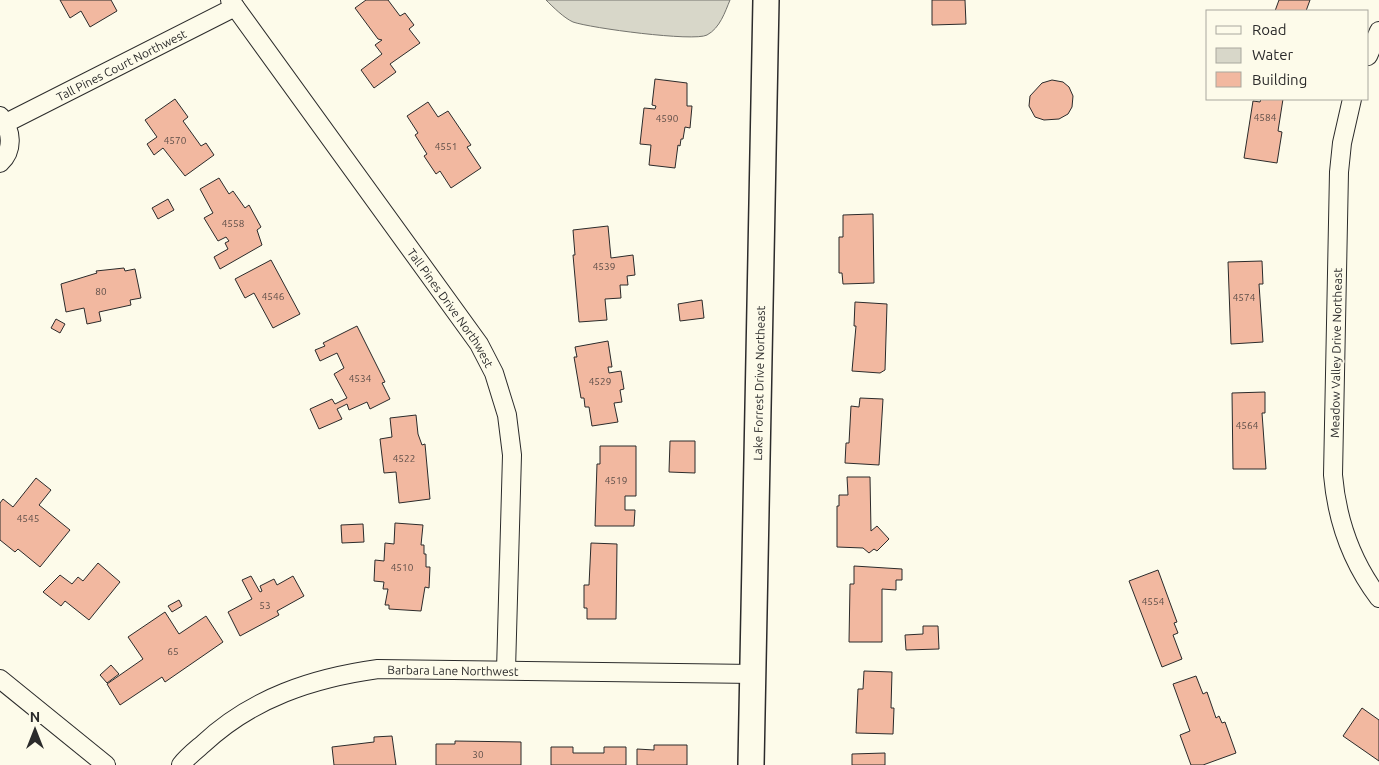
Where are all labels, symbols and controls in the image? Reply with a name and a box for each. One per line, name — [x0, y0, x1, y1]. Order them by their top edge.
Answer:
legend — [1206, 10, 1369, 100]
text: Road — [1252, 21, 1287, 38]
street label: Tall Pines Court Northwest — [54, 26, 188, 103]
text: Water — [1252, 46, 1293, 63]
text: Building — [1252, 71, 1307, 88]
house number: 4584 — [1254, 112, 1277, 123]
house number: 4590 — [656, 113, 679, 124]
house number: 4570 — [164, 135, 187, 146]
house number: 4551 — [435, 141, 457, 152]
house number: 4558 — [222, 218, 245, 229]
street label: Tall Pines Drive Northwest — [405, 246, 496, 370]
house number: 4539 — [593, 261, 615, 272]
street label: Meadow Valley Drive Northeast — [1328, 268, 1344, 438]
house number: 80 — [95, 286, 107, 297]
house number: 4546 — [262, 291, 285, 302]
house number: 4574 — [1233, 292, 1256, 303]
street label: Lake Forrest Drive Northeast — [750, 305, 767, 461]
house number: 4534 — [349, 373, 372, 384]
house number: 4529 — [589, 376, 611, 387]
house number: 4564 — [1236, 420, 1259, 431]
house number: 4522 — [393, 453, 415, 464]
house number: 4519 — [605, 475, 627, 486]
house number: 4545 — [17, 513, 39, 524]
house number: 4510 — [391, 562, 414, 573]
house number: 4554 — [1142, 596, 1165, 607]
house number: 53 — [259, 600, 271, 611]
house number: 65 — [167, 646, 179, 657]
street label: Barbara Lane Northwest — [387, 663, 519, 677]
north arrow — [10, 705, 60, 755]
text: N — [30, 709, 40, 725]
house number: 30 — [472, 749, 484, 760]

